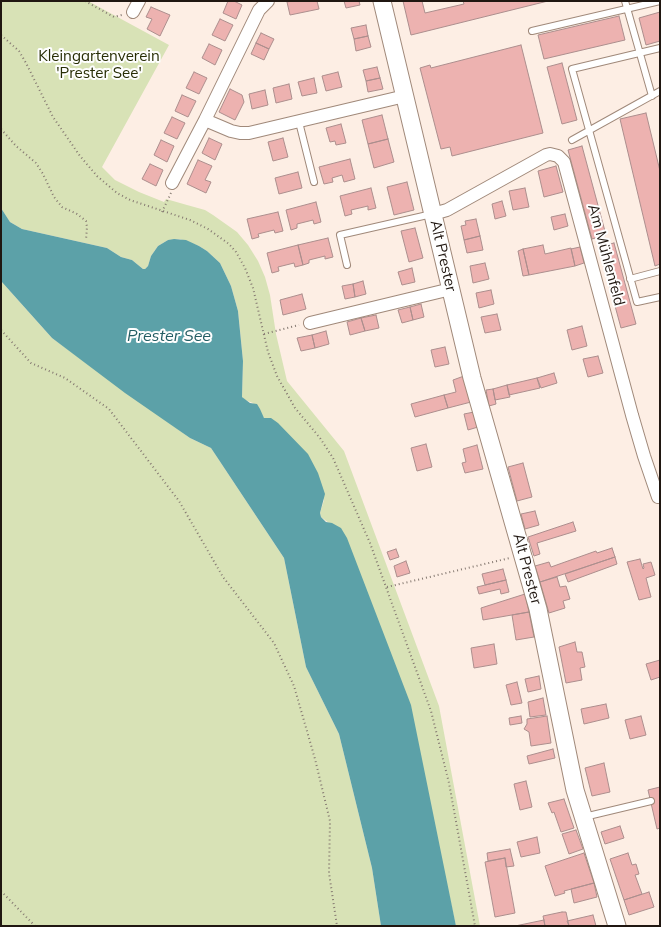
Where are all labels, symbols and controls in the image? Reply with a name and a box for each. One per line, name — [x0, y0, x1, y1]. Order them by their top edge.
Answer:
park label: Kleingartenverein 'Prester See' — [38, 47, 160, 82]
street label: Am Mühlenfeld — [584, 202, 628, 308]
street label: Alt Prester — [426, 218, 460, 294]
water label: Prester See — [127, 326, 211, 346]
street label: Alt Prester — [509, 531, 545, 607]

